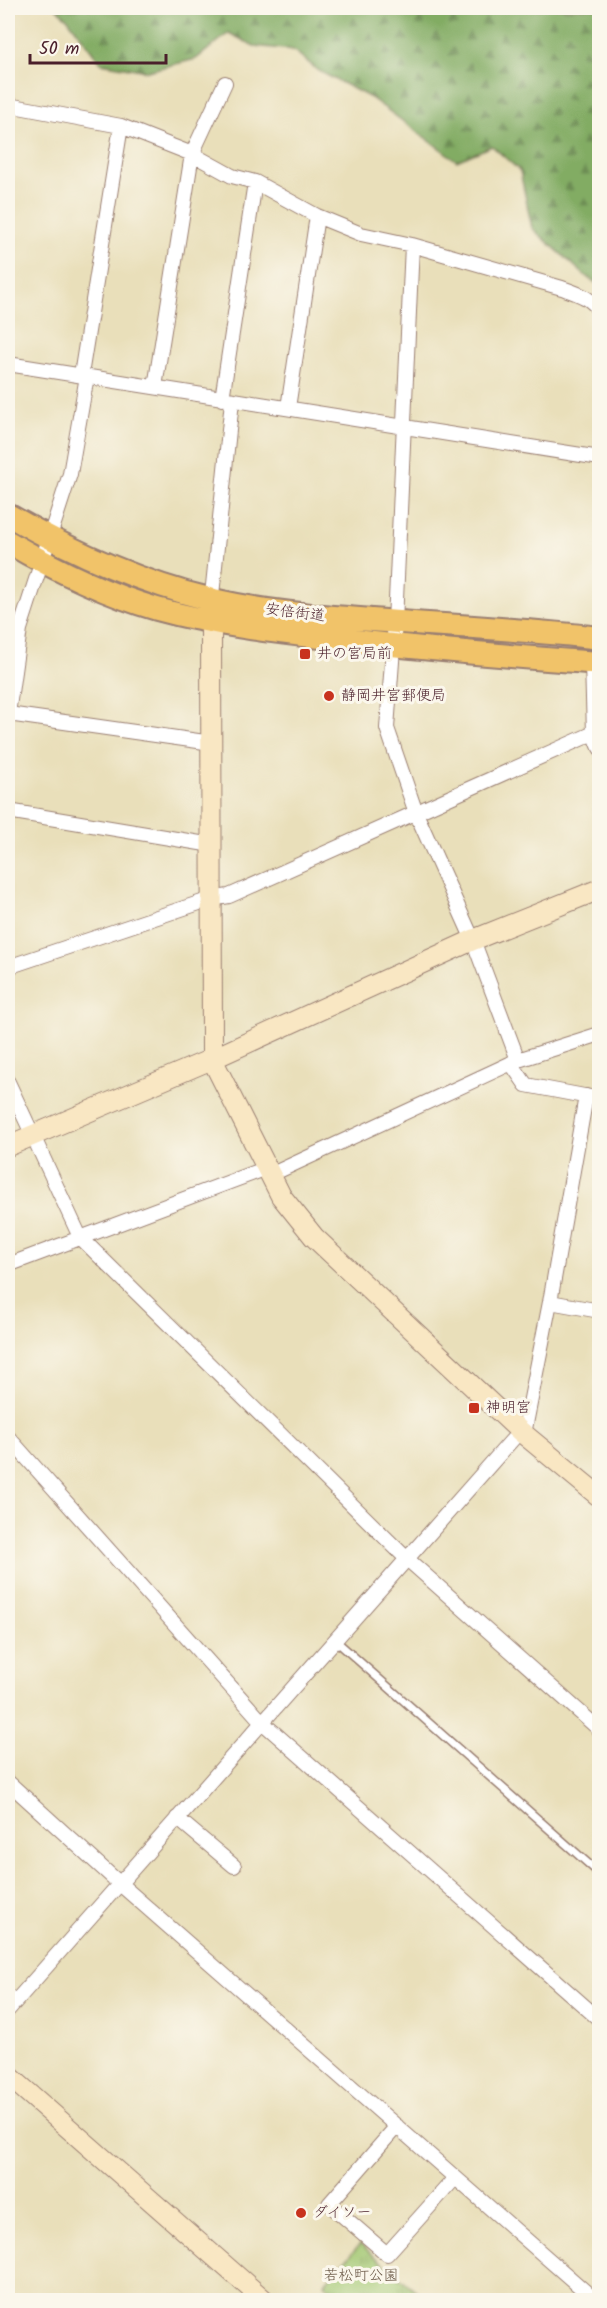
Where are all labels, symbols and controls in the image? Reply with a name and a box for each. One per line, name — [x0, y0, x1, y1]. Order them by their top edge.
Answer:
scale bar — [30, 27, 166, 65]
text: 50 m — [39, 35, 79, 64]
street label: 安倍街道 — [264, 597, 326, 629]
place label: 井の宮局前 — [317, 642, 392, 666]
marker: 井の宮局前 — [298, 647, 312, 661]
place label: 静岡井宮郵便局 — [341, 684, 446, 708]
marker: 静岡井宮郵便局 — [322, 689, 336, 703]
place label: 神明宮 — [486, 1396, 531, 1420]
marker: 神明宮 — [467, 1401, 481, 1415]
place label: ダイソー — [313, 2201, 372, 2225]
marker: ダイソー — [294, 2206, 308, 2220]
park label: 若松町公園 — [323, 2264, 399, 2288]

